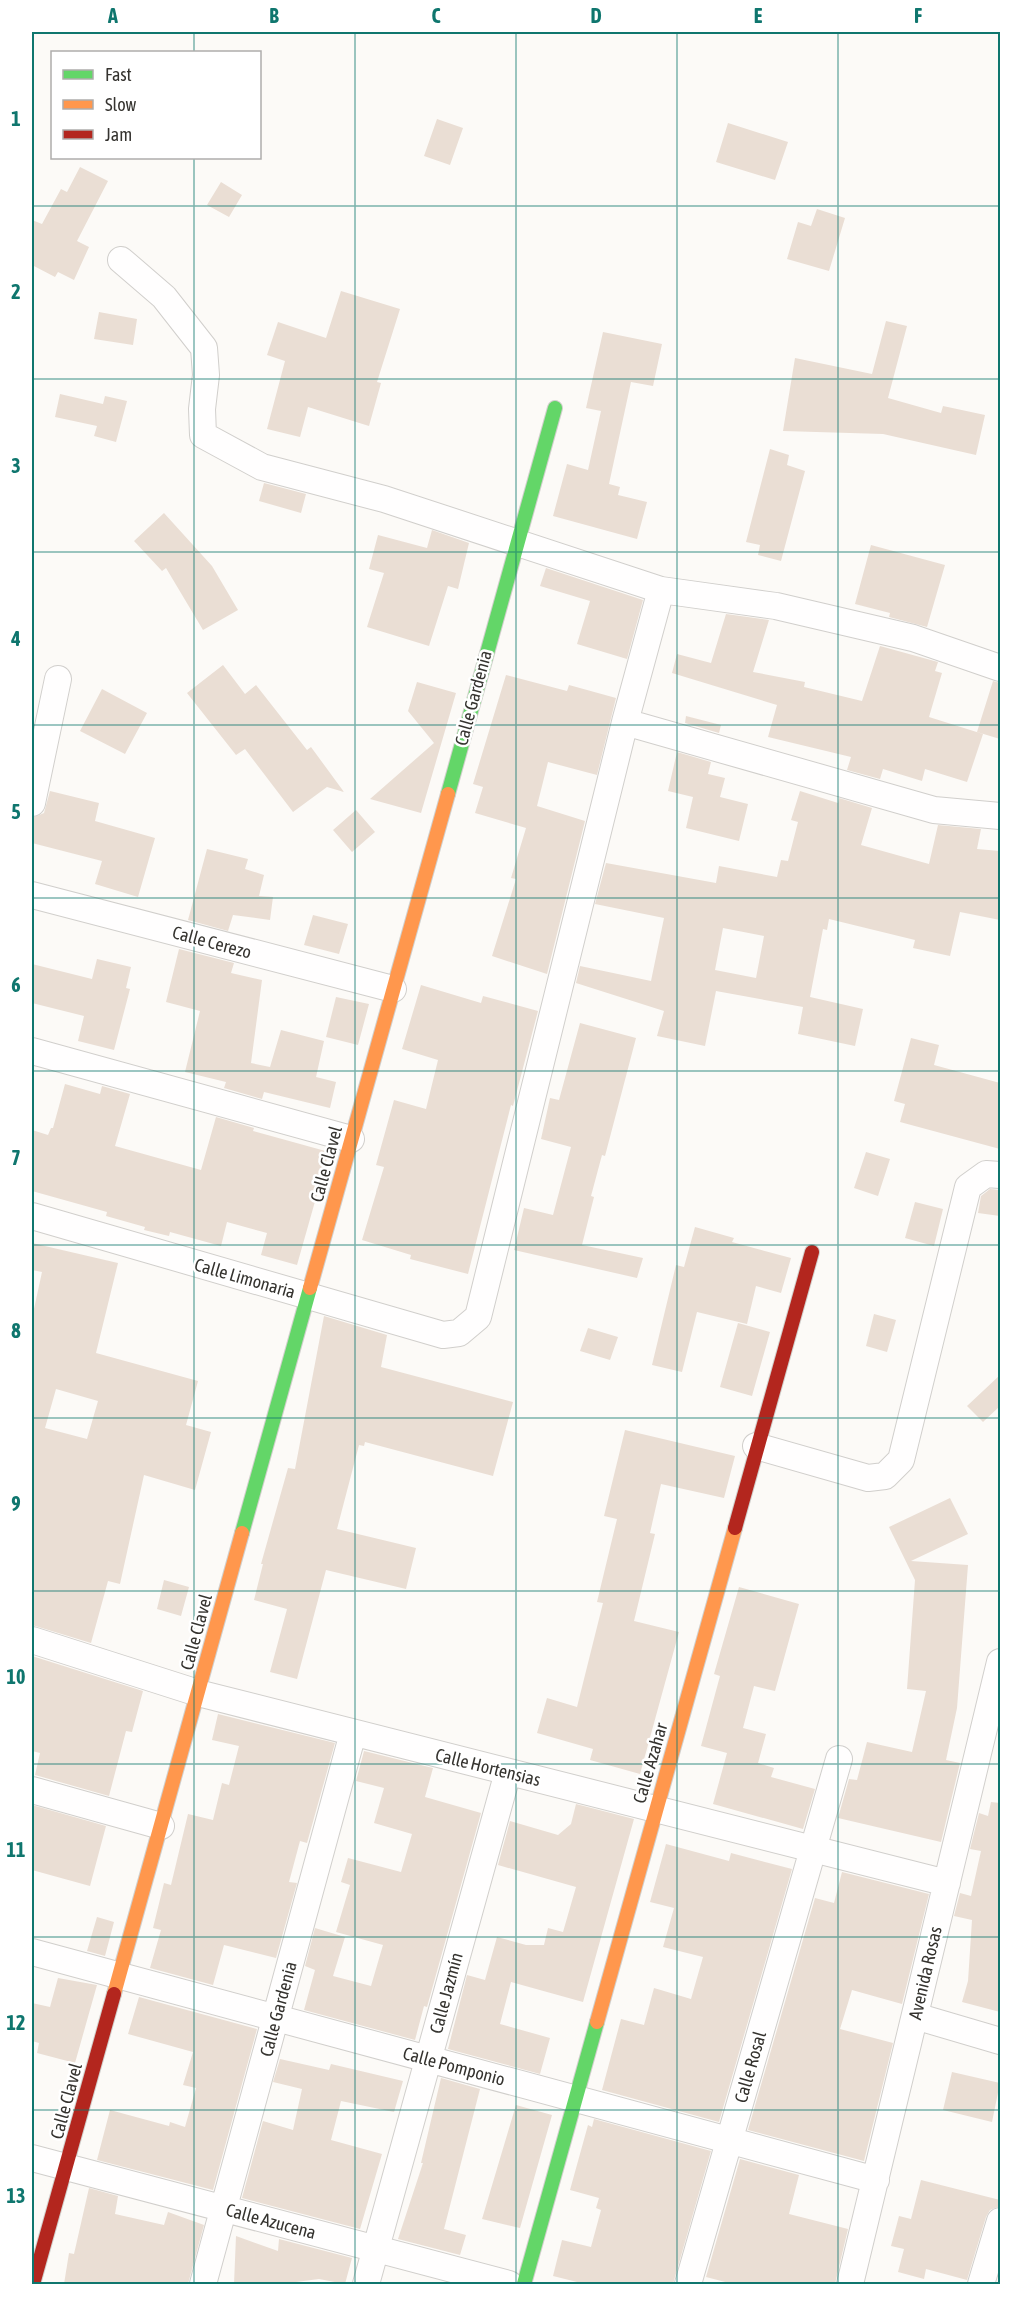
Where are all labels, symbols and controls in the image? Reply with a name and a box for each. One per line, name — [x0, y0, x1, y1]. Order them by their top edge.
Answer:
text: A — [107, 4, 118, 27]
text: B — [269, 4, 279, 27]
text: C — [432, 4, 441, 27]
text: D — [590, 4, 602, 27]
text: E — [754, 4, 763, 27]
text: F — [914, 4, 922, 27]
legend — [51, 51, 261, 159]
text: Fast — [105, 64, 132, 85]
text: Slow — [105, 94, 136, 115]
text: 1 — [11, 107, 21, 130]
text: Jam — [105, 124, 132, 145]
text: 2 — [11, 280, 21, 303]
text: 3 — [11, 454, 21, 477]
text: 4 — [10, 627, 21, 650]
street label: Calle Gardenia — [450, 648, 496, 748]
text: 5 — [11, 800, 21, 823]
street label: Calle Cerezo — [170, 921, 254, 963]
text: 6 — [11, 973, 21, 996]
street label: Calle Clavel — [306, 1123, 346, 1204]
text: 7 — [11, 1146, 21, 1169]
street label: Calle Limonaria — [192, 1254, 298, 1302]
text: 8 — [11, 1319, 21, 1342]
text: 9 — [11, 1492, 21, 1515]
street label: Calle Clavel — [176, 1591, 216, 1672]
text: 10 — [7, 1665, 25, 1688]
street label: Calle Azahar — [629, 1720, 672, 1806]
street label: Calle Hortensias — [433, 1744, 543, 1790]
text: 11 — [7, 1838, 25, 1861]
street label: Avenida Rosas — [904, 1924, 946, 2022]
street label: Calle Jazmín — [425, 1950, 467, 2036]
street label: Calle Gardenia — [255, 1959, 301, 2059]
text: 12 — [7, 2011, 25, 2034]
street label: Calle Rosal — [730, 2029, 770, 2105]
street label: Calle Pomponio — [401, 2042, 507, 2090]
street label: Calle Clavel — [46, 2060, 86, 2141]
text: 13 — [7, 2184, 25, 2207]
street label: Calle Azucena — [224, 2199, 318, 2243]

